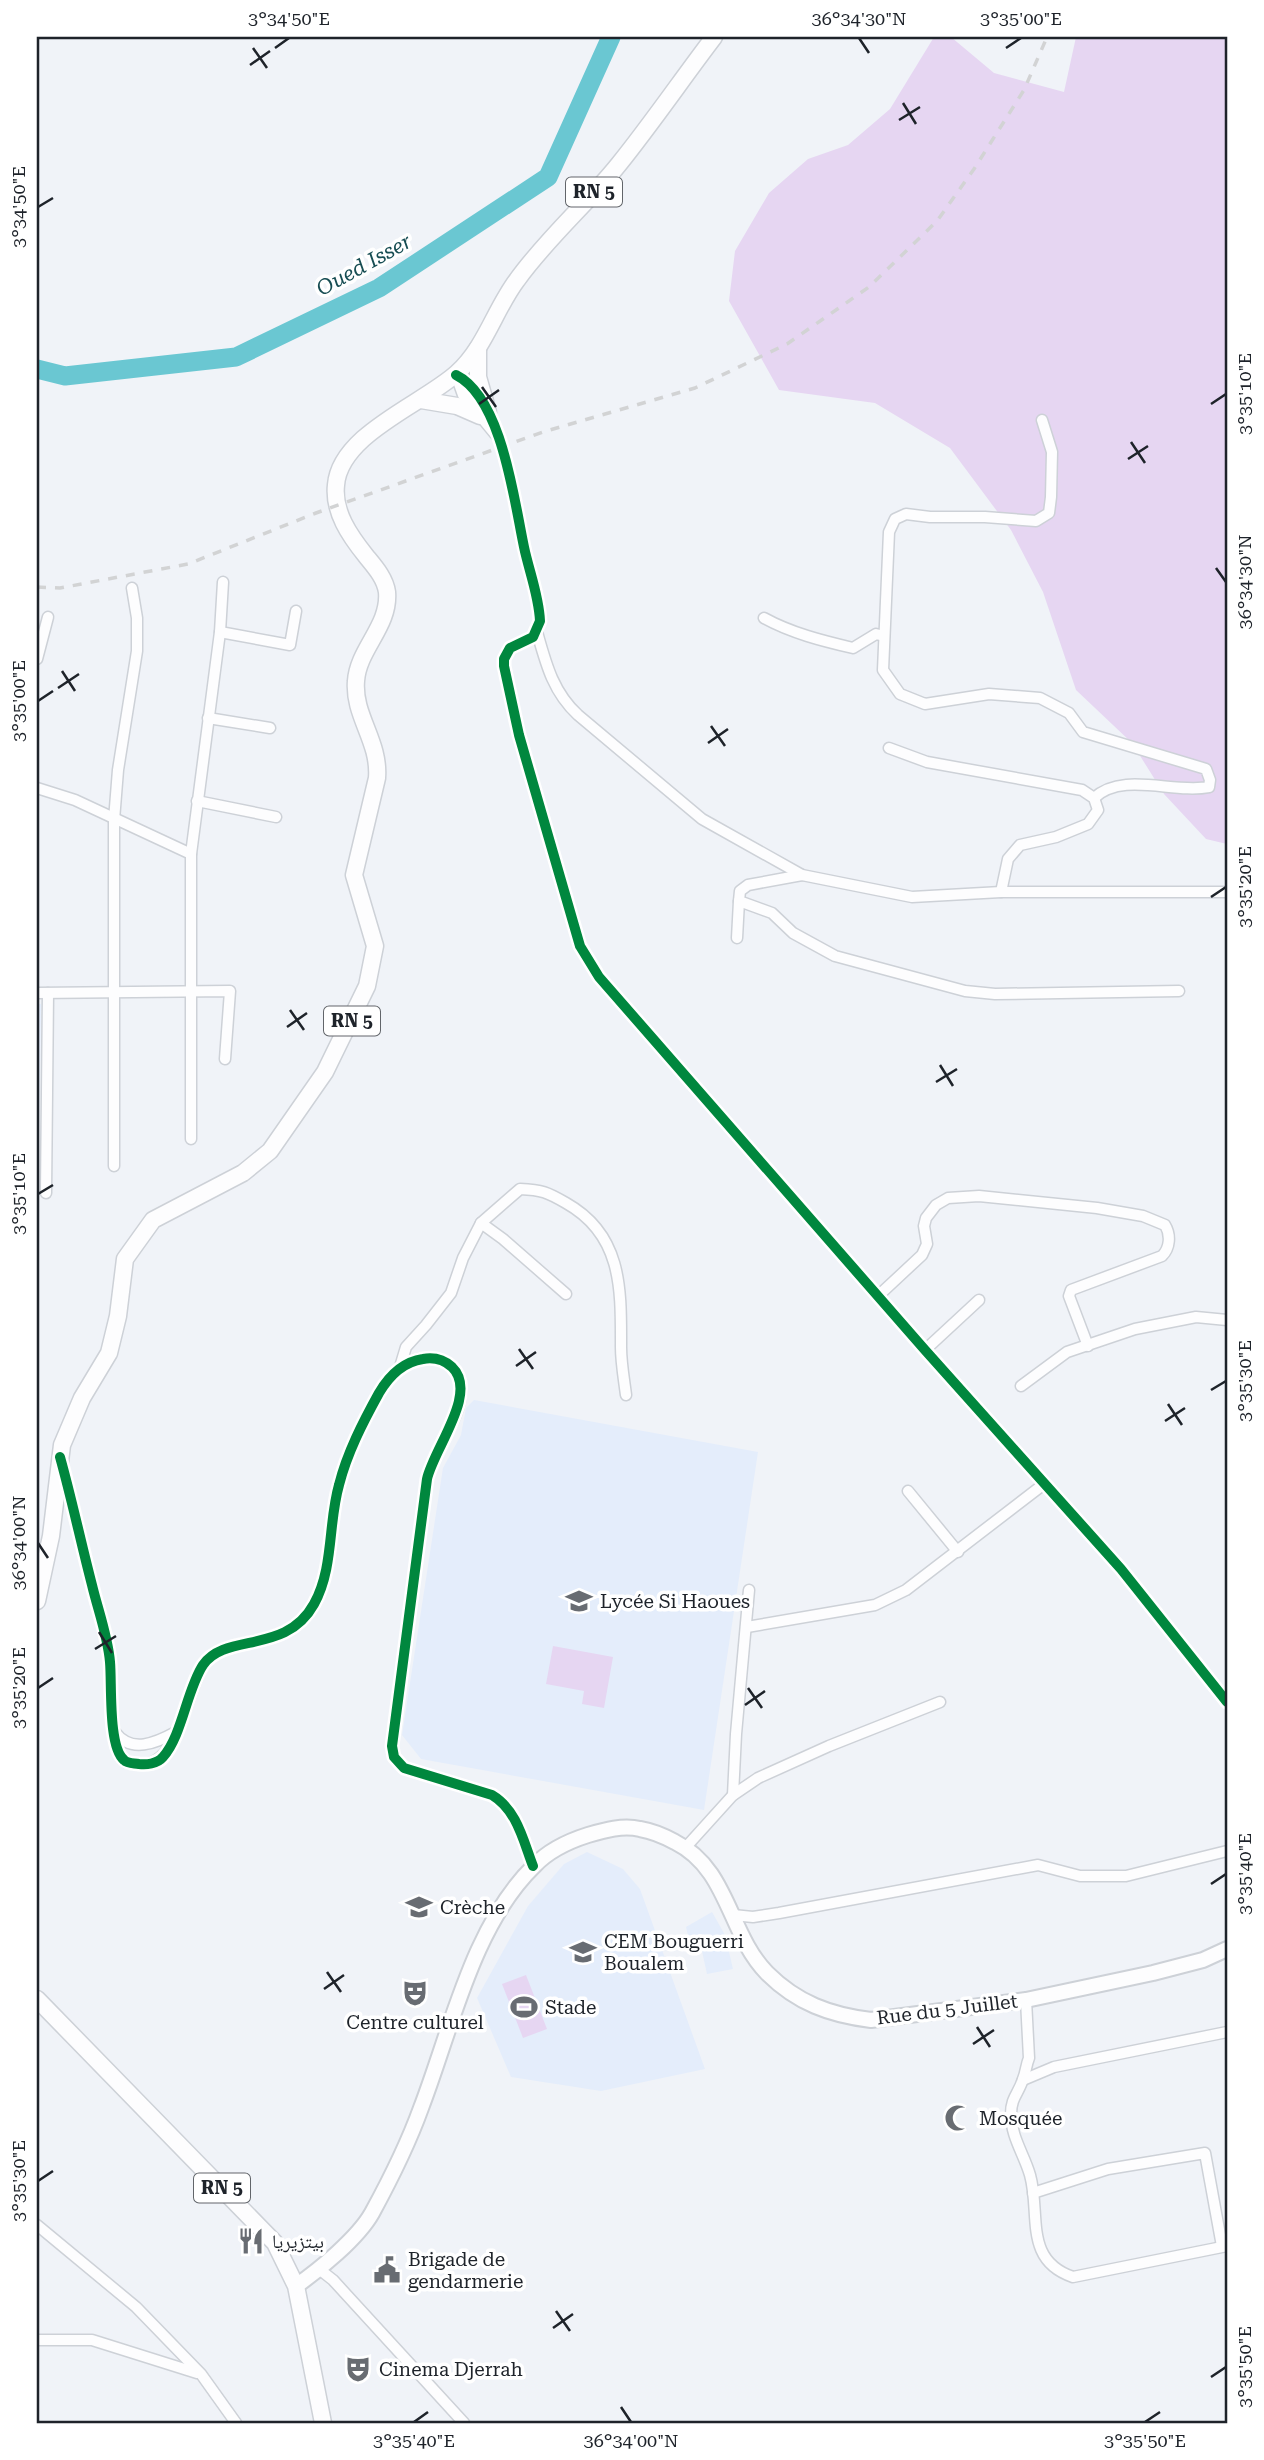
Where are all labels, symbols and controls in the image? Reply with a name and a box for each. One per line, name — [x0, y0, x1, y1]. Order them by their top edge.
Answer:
text: 3°34'50"E — [248, 8, 330, 29]
text: 36°34'30"N — [812, 8, 906, 29]
text: 3°35'00"E — [980, 8, 1062, 29]
text: 3°34'50"E — [8, 166, 29, 248]
road number: RN 5 — [566, 177, 622, 206]
water label: Oued Isser — [312, 229, 416, 301]
text: 3°35'10"E — [1234, 353, 1255, 435]
text: 36°34'30"N — [1234, 535, 1255, 629]
text: 3°35'00"E — [8, 660, 29, 742]
text: 3°35'20"E — [1234, 846, 1255, 928]
road number: RN 5 — [324, 1006, 380, 1036]
text: 3°35'10"E — [8, 1153, 29, 1235]
text: 3°35'30"E — [1234, 1340, 1255, 1422]
text: 36°34'00"N — [8, 1496, 29, 1590]
school or university icon: Lycée Si Haoues — [564, 1586, 594, 1616]
place label: Lycée Si Haoues — [600, 1590, 750, 1613]
text: 3°35'20"E — [8, 1647, 29, 1729]
text: 3°35'40"E — [1234, 1833, 1255, 1915]
school or university icon: Crèche — [404, 1892, 434, 1922]
place label: Crèche — [440, 1896, 505, 1919]
place label: CEM Bouguerri Boualem — [604, 1930, 744, 1975]
school or university icon: CEM Bouguerri Boualem — [568, 1937, 598, 1967]
theatre icon: Centre culturel — [400, 1978, 430, 2008]
street label: Rue du 5 Juillet — [875, 1989, 1019, 2030]
sports icon: Stade — [509, 1992, 539, 2022]
place label: Stade — [545, 1996, 596, 2019]
place label: Centre culturel — [346, 2011, 484, 2034]
mosque icon: Mosquée — [943, 2103, 973, 2133]
place label: Mosquée — [979, 2107, 1062, 2130]
text: 3°35'30"E — [8, 2140, 29, 2222]
road number: RN 5 — [194, 2174, 250, 2202]
restaurant icon: بيتزيريا — [236, 2226, 266, 2256]
place label: بيتزيريا — [272, 2230, 324, 2253]
place label: Brigade de gendarmerie — [408, 2248, 523, 2293]
public building icon: Brigade de gendarmerie — [372, 2255, 402, 2285]
text: 3°35'50"E — [1234, 2326, 1255, 2408]
theatre icon: Cinema Djerrah — [343, 2354, 373, 2384]
place label: Cinema Djerrah — [379, 2358, 523, 2381]
text: 3°35'40"E — [373, 2430, 455, 2451]
text: 36°34'00"N — [584, 2430, 678, 2451]
text: 3°35'50"E — [1104, 2430, 1186, 2451]

